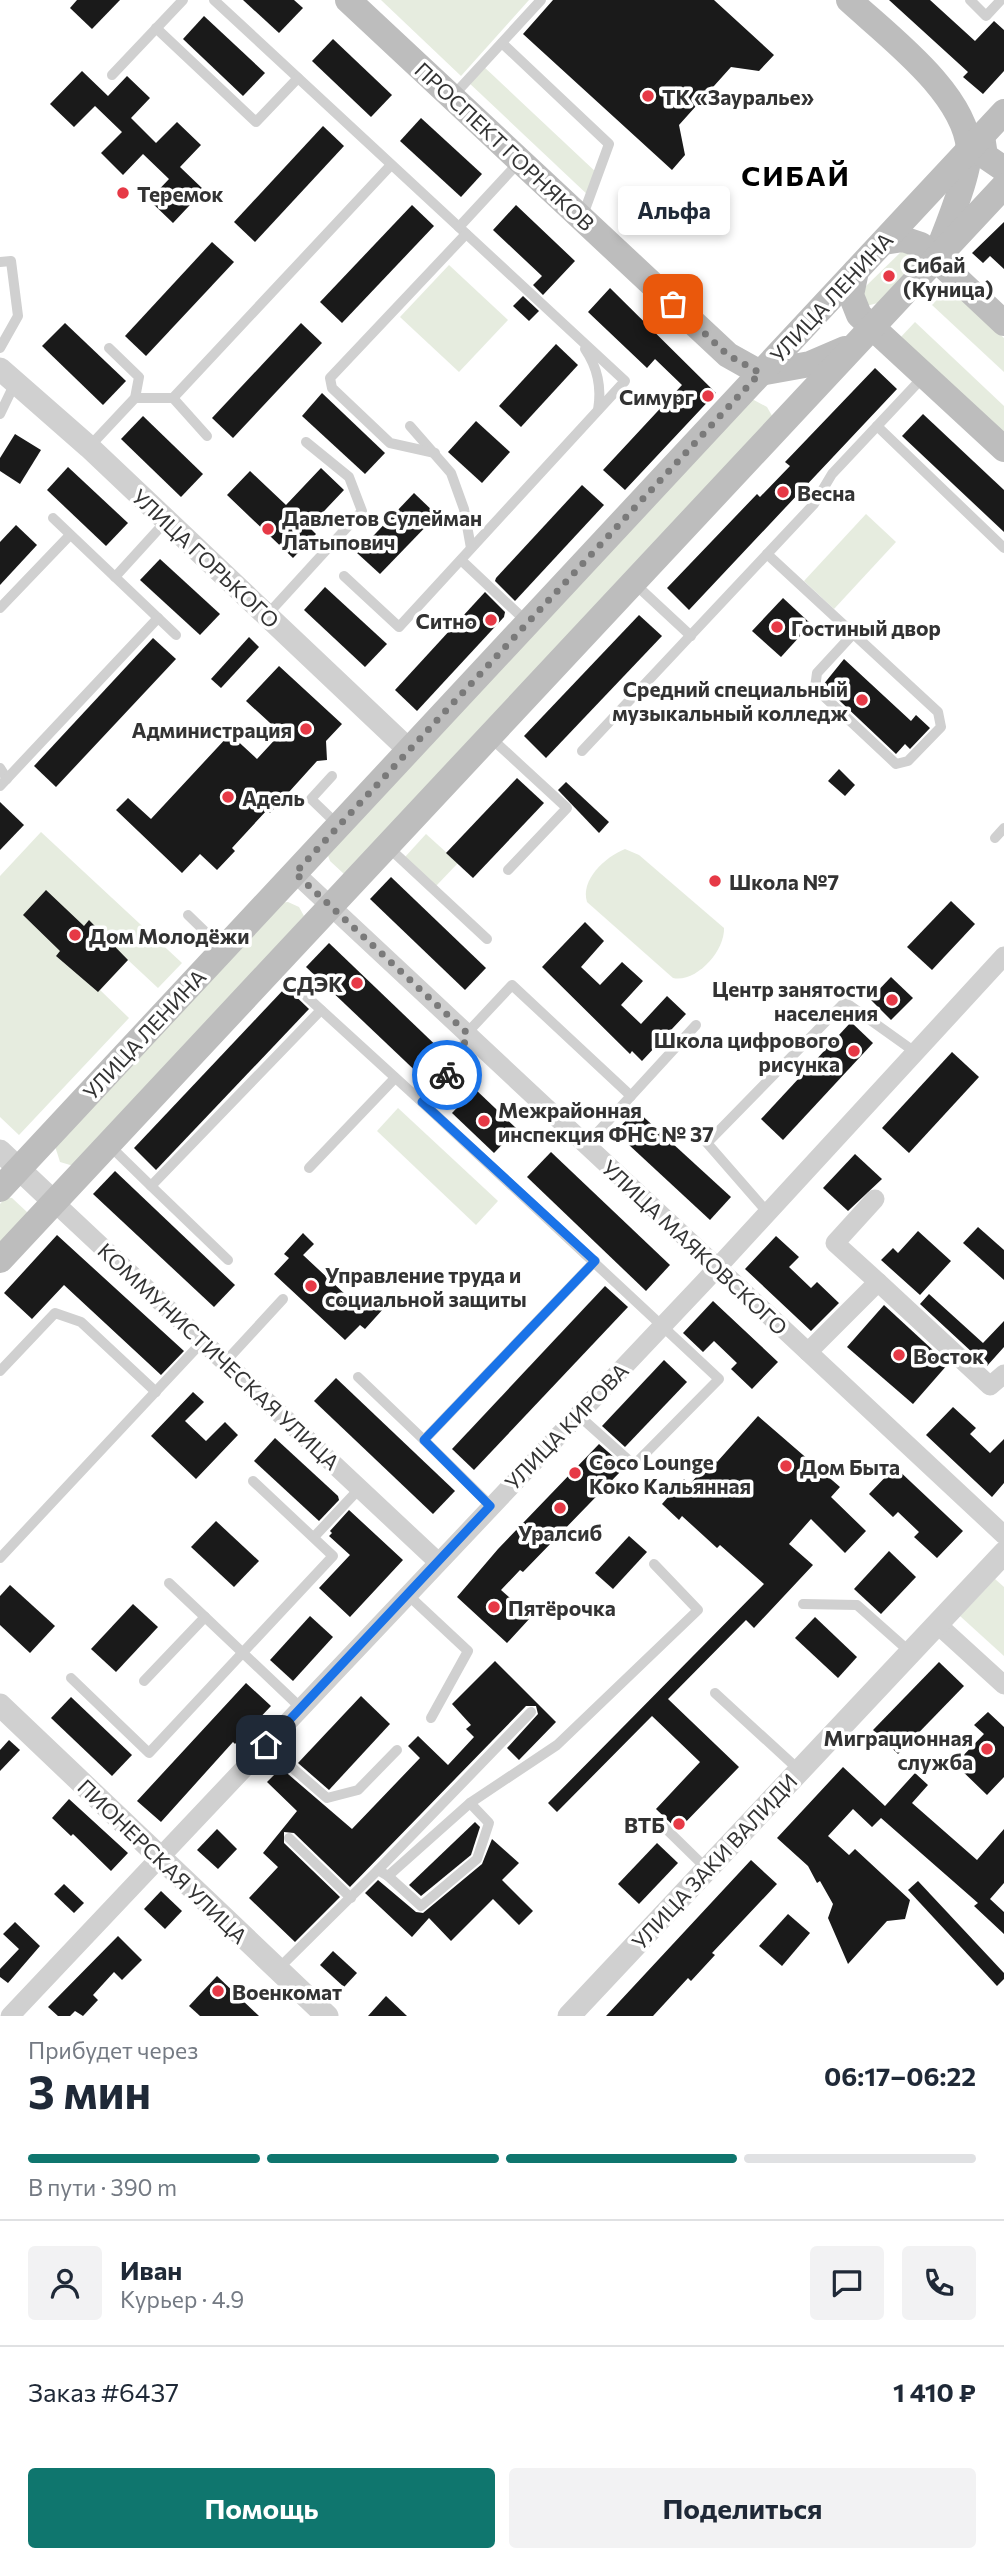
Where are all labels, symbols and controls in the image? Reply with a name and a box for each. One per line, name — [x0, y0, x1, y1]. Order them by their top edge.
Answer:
street label: ПРОСПЕКТ ГОРНЯКОВ — [410, 57, 600, 235]
place label: ТК «Зауралье» — [662, 84, 815, 109]
marker: ТК «Зауралье» — [640, 88, 656, 104]
district label: СИБАЙ — [741, 158, 851, 192]
place label: Теремок — [137, 181, 223, 206]
marker: Теремок — [115, 185, 131, 201]
callout: Альфа — [617, 185, 729, 234]
text: Альфа — [637, 196, 711, 224]
street label: УЛИЦА ЛЕНИНА — [764, 227, 898, 367]
place label: Сибай (Куница) — [903, 252, 994, 301]
marker: Сибай (Куница) — [881, 268, 897, 284]
pin — [643, 274, 703, 334]
icon: bag — [654, 285, 692, 323]
place label: Симург — [619, 384, 694, 409]
marker: Симург — [700, 388, 716, 404]
place label: Весна — [797, 480, 855, 505]
street label: УЛИЦА ГОРЬКОГО — [127, 483, 285, 633]
marker: Весна — [775, 484, 791, 500]
place label: Давлетов Сулейман Латыпович — [282, 505, 482, 554]
marker: Давлетов Сулейман Латыпович — [260, 521, 276, 537]
place label: Ситно — [416, 608, 477, 633]
marker: Ситно — [483, 612, 499, 628]
place label: Гостиный двор — [791, 615, 941, 640]
marker: Гостиный двор — [769, 619, 785, 635]
place label: Средний специальный музыкальный колледж — [612, 676, 848, 725]
marker: Средний специальный музыкальный колледж — [854, 692, 870, 708]
place label: Администрация — [132, 717, 292, 742]
marker: Администрация — [298, 721, 314, 737]
place label: Адель — [242, 785, 305, 810]
marker: Адель — [220, 789, 236, 805]
place label: Школа №7 — [729, 869, 839, 894]
marker: Школа №7 — [707, 873, 723, 889]
place label: Дом Молодёжи — [89, 923, 250, 948]
marker: Дом Молодёжи — [67, 927, 83, 943]
street label: УЛИЦА ЛЕНИНА — [77, 964, 211, 1104]
place label: СДЭК — [283, 971, 343, 996]
marker: СДЭК — [349, 975, 365, 991]
place label: Центр занятости населения — [712, 976, 878, 1025]
marker: Центр занятости населения — [884, 992, 900, 1008]
place label: Школа цифрового рисунка — [654, 1027, 840, 1076]
courier — [412, 1040, 482, 1110]
marker: Школа цифрового рисунка — [846, 1043, 862, 1059]
icon: bike — [428, 1056, 466, 1094]
place label: Межрайонная инспекция ФНС № 37 — [498, 1097, 714, 1146]
marker: Межрайонная инспекция ФНС № 37 — [476, 1113, 492, 1129]
street label: УЛИЦА МАЯКОВСКОГО — [597, 1154, 793, 1340]
street label: КОММУНИСТИЧЕСКАЯ УЛИЦА — [93, 1237, 345, 1475]
place label: Управление труда и социальной защиты — [325, 1262, 527, 1311]
marker: Управление труда и социальной защиты — [303, 1278, 319, 1294]
place label: Восток — [913, 1343, 984, 1368]
marker: Восток — [891, 1347, 907, 1363]
street label: УЛИЦА КИРОВА — [499, 1357, 633, 1495]
place label: Coco Lounge Коко Кальянная — [589, 1449, 751, 1498]
place label: Дом Быта — [800, 1454, 900, 1479]
marker: Дом Быта — [778, 1458, 794, 1474]
marker: Coco Lounge Коко Кальянная — [567, 1465, 583, 1481]
marker: Уралсиб — [552, 1500, 568, 1516]
place label: Уралсиб — [518, 1520, 602, 1545]
place label: Пятёрочка — [508, 1595, 616, 1620]
marker: Пятёрочка — [486, 1599, 502, 1615]
pin — [236, 1715, 296, 1775]
place label: Миграционная служба — [824, 1725, 973, 1774]
icon: home — [247, 1726, 285, 1764]
marker: Миграционная служба — [979, 1741, 995, 1757]
street label: УЛИЦА ЗАКИ ВАЛИДИ — [626, 1768, 802, 1954]
street label: ПИОНЕРСКАЯ УЛИЦА — [73, 1774, 253, 1948]
place label: ВТБ — [624, 1812, 665, 1837]
marker: ВТБ — [671, 1816, 687, 1832]
place label: Военкомат — [232, 1979, 342, 2004]
marker: Военкомат — [210, 1983, 226, 1999]
text: Прибудет через — [28, 2036, 198, 2064]
text: 06:17–06:22 — [824, 2060, 976, 2091]
text: 3 мин — [28, 2062, 151, 2118]
text: В пути · 390 m — [28, 2173, 177, 2201]
button: person — [28, 2246, 102, 2320]
button: chat — [810, 2246, 884, 2320]
button: phone — [902, 2246, 976, 2320]
text: Иван — [120, 2254, 182, 2285]
text: Курьер · 4.9 — [120, 2285, 244, 2313]
text: Заказ #6437 — [28, 2376, 179, 2407]
text: 1 410 ₽ — [893, 2376, 976, 2407]
button: Помощь — [28, 2468, 495, 2548]
button: Поделиться — [509, 2468, 976, 2548]

